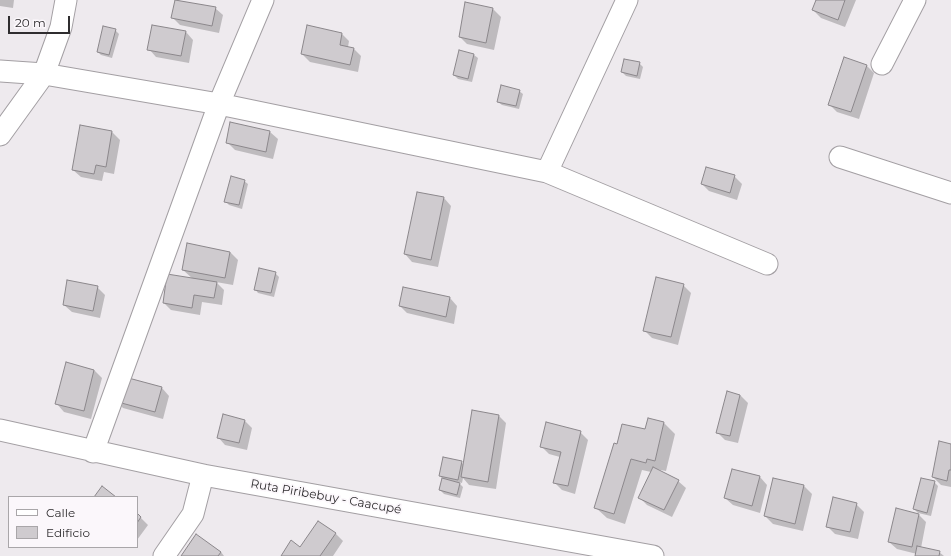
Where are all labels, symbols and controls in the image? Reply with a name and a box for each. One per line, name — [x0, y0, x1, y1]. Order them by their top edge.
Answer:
scale bar — [10, 8, 72, 34]
text: 20 m — [15, 15, 46, 30]
street label: Ruta Piribebuy - Caacupé — [249, 477, 403, 517]
legend — [8, 496, 138, 548]
text: Calle — [46, 505, 75, 520]
text: Edificio — [46, 525, 90, 540]

